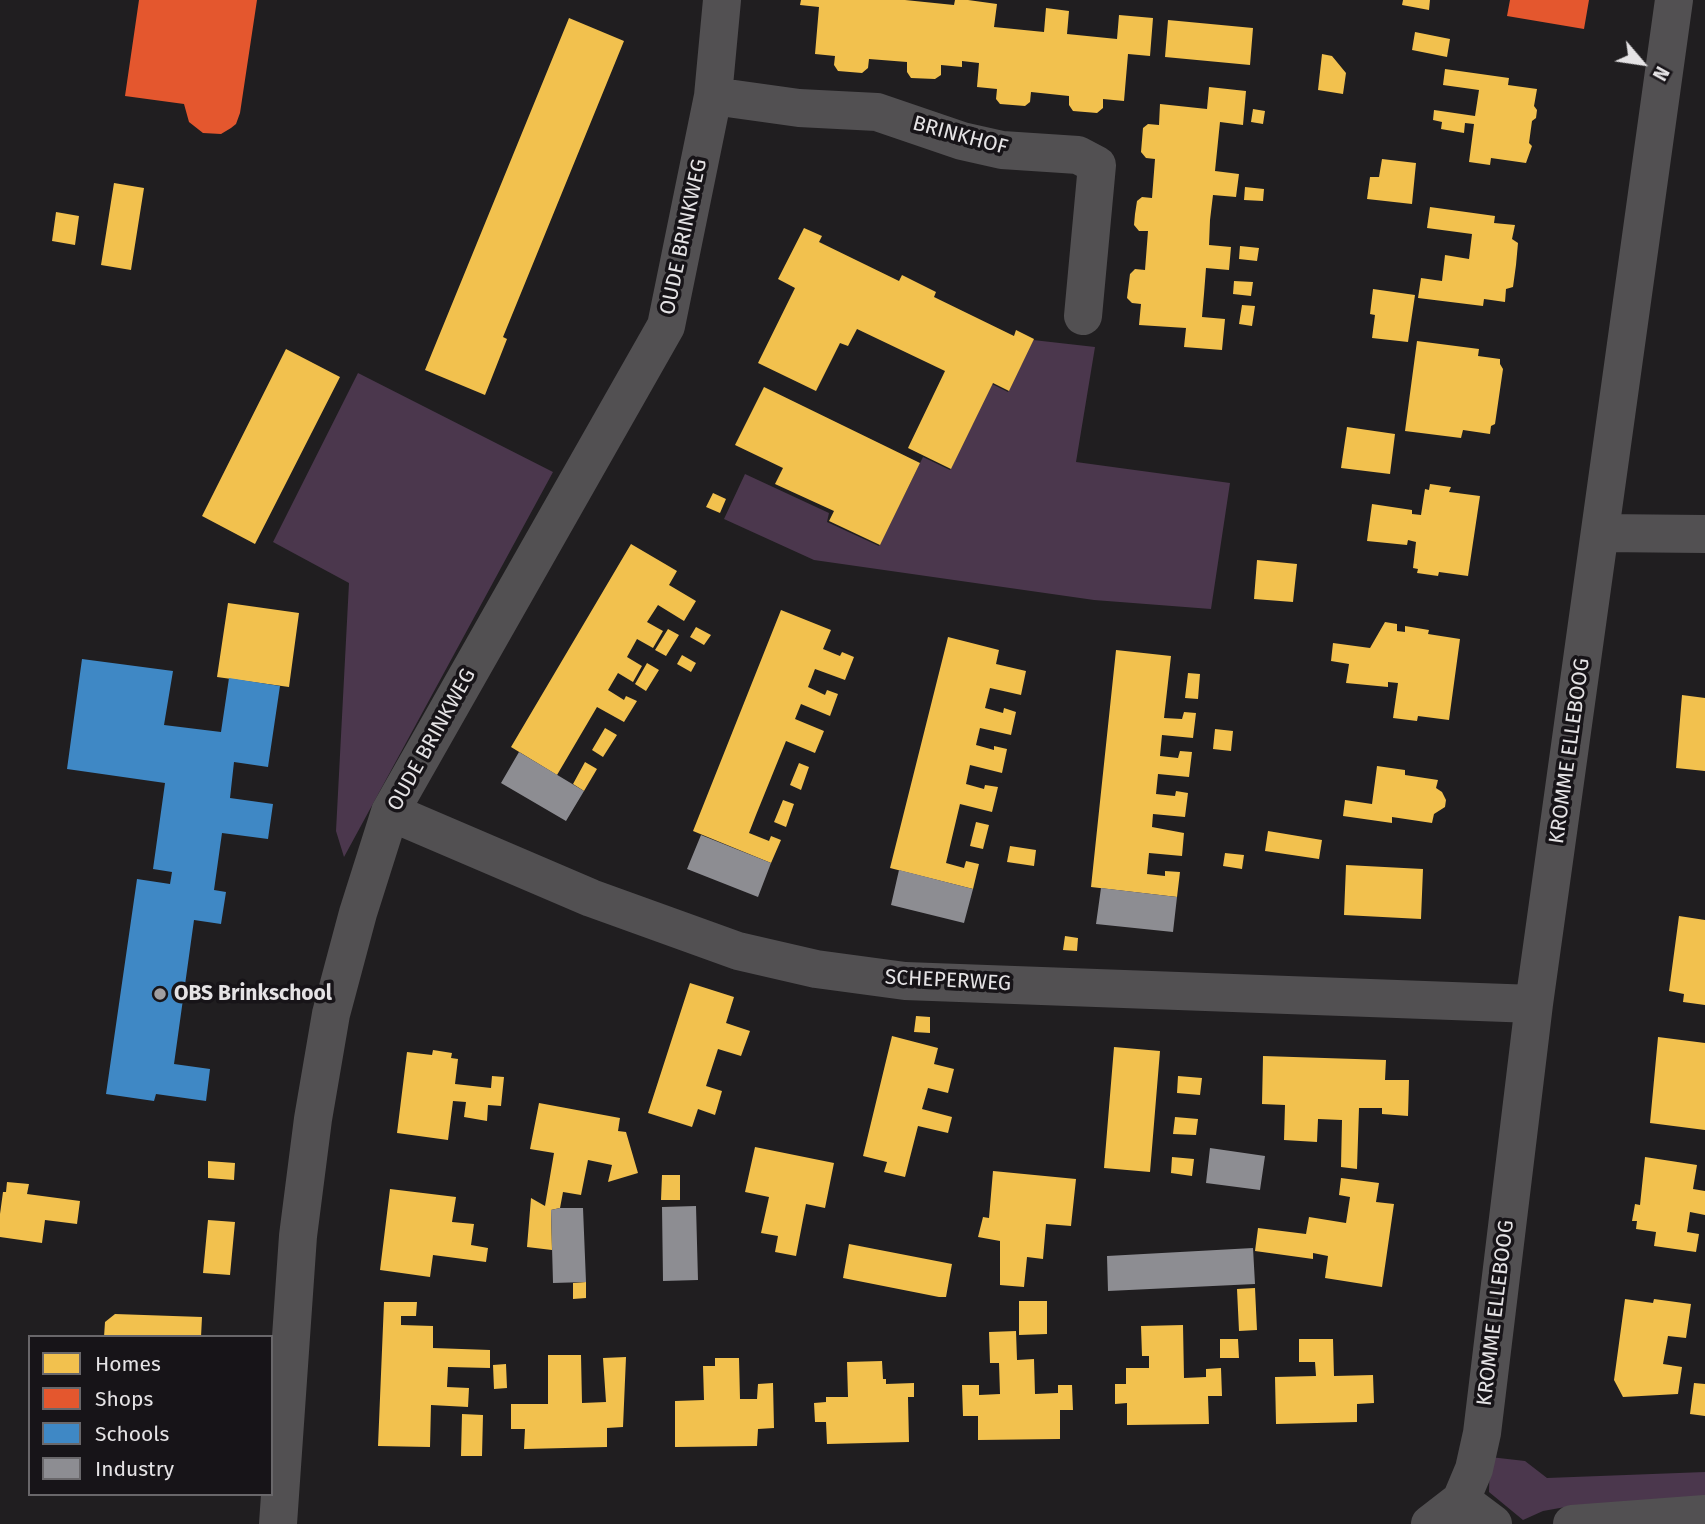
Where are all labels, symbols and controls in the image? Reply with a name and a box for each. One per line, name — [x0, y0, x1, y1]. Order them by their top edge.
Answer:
north arrow — [1607, 28, 1677, 98]
text: N — [1648, 62, 1674, 85]
street label: BRINKHOF — [910, 111, 1010, 161]
street label: OUDE BRINKWEG — [655, 157, 713, 317]
street label: KROMME ELLEBOOG — [1544, 657, 1596, 845]
street label: OUDE BRINKWEG — [383, 664, 481, 816]
street label: SCHEPERWEG — [884, 965, 1012, 997]
place label: OBS Brinkschool — [174, 981, 332, 1007]
marker: OBS Brinkschool — [152, 986, 168, 1002]
street label: KROMME ELLEBOOG — [1472, 1219, 1520, 1407]
legend — [28, 1335, 273, 1496]
text: Homes — [95, 1351, 161, 1377]
text: Shops — [95, 1386, 153, 1412]
text: Schools — [95, 1421, 169, 1447]
text: Industry — [95, 1456, 174, 1482]

